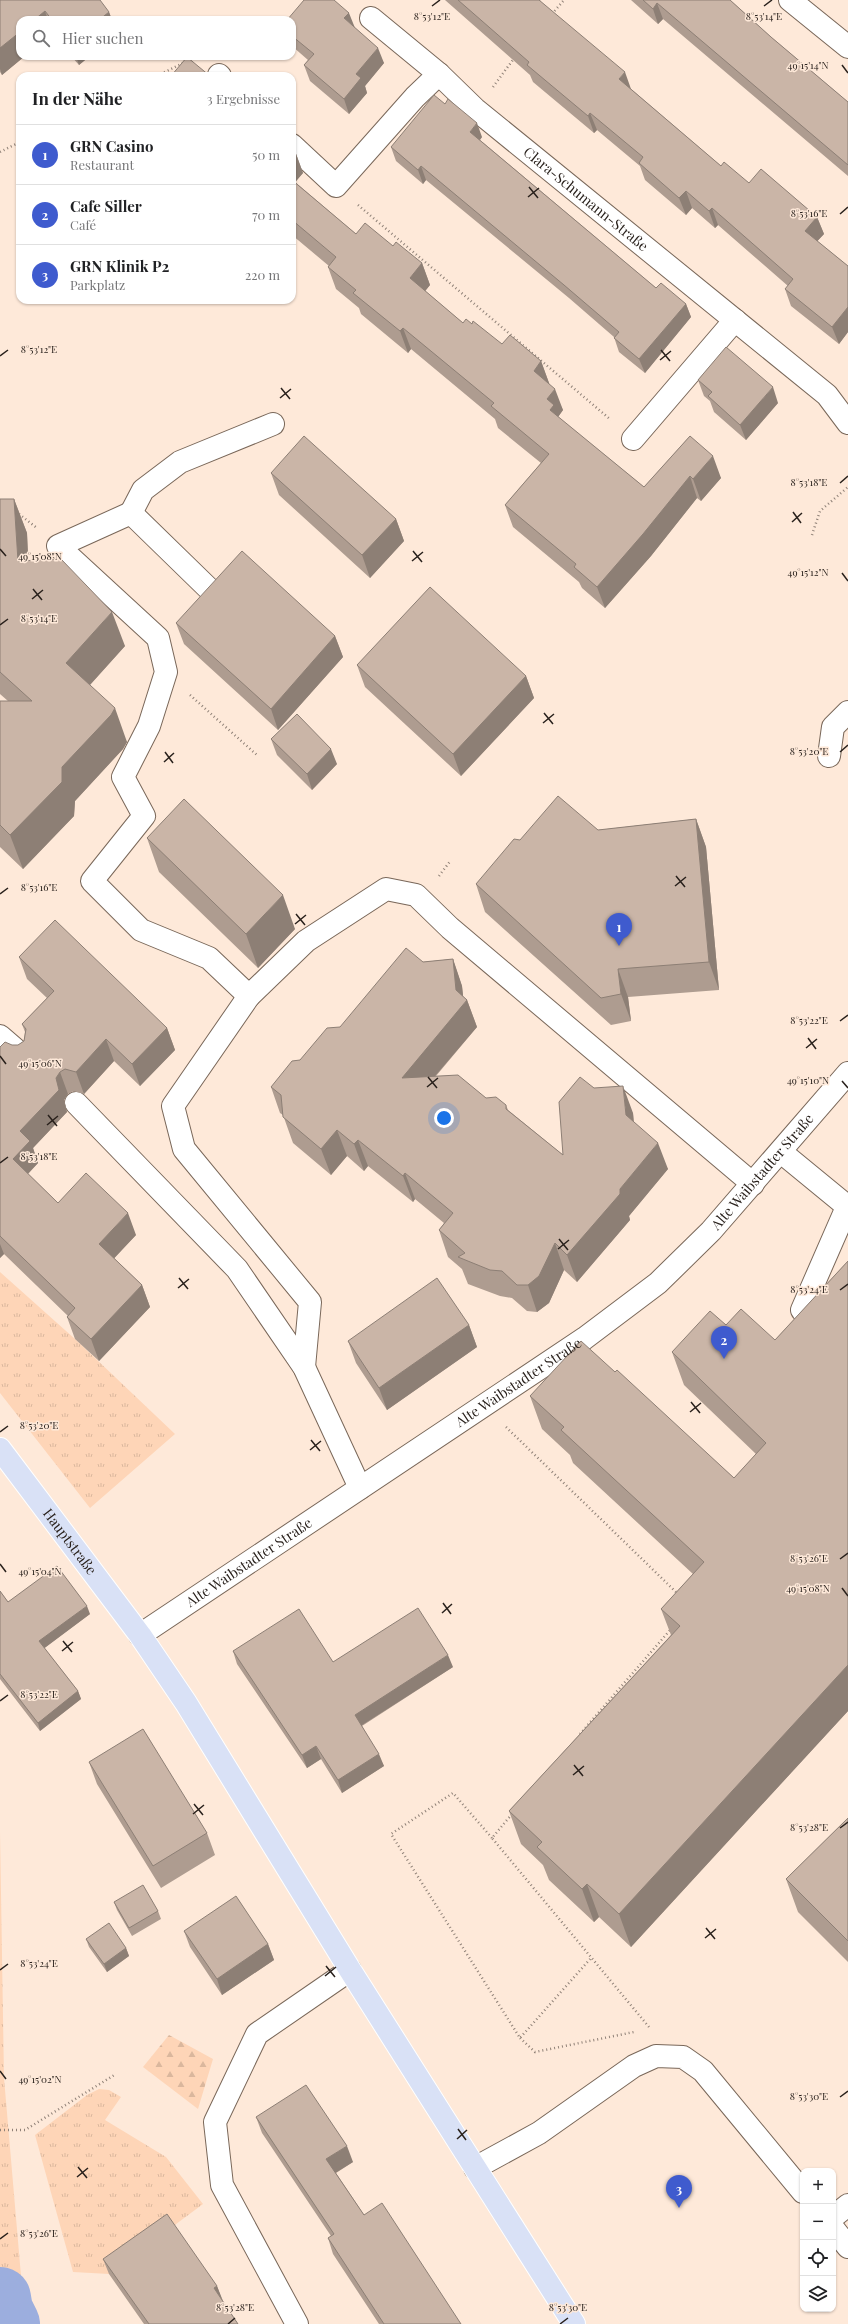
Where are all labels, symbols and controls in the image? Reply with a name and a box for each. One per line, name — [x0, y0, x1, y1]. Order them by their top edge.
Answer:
text: 8°53'12"E — [414, 9, 450, 23]
text: 8°53'14"E — [746, 9, 782, 23]
search box — [16, 16, 296, 60]
icon: search — [30, 27, 52, 49]
text: Hier suchen — [62, 28, 144, 48]
text: 49°15'14"N — [787, 58, 829, 72]
text: In der Nähe — [32, 87, 123, 109]
text: 3 Ergebnisse — [207, 90, 280, 107]
text: GRN Casino — [70, 136, 153, 156]
street label: Clara-Schumann-Straße — [520, 142, 652, 255]
text: 1 — [43, 146, 47, 163]
text: 50 m — [252, 146, 280, 163]
text: Restaurant — [70, 156, 134, 173]
text: Cafe Siller — [70, 196, 142, 216]
text: 2 — [42, 206, 48, 223]
text: 70 m — [252, 206, 280, 223]
text: 8°53'16"E — [791, 206, 827, 220]
text: Café — [70, 216, 96, 233]
text: GRN Klinik P2 — [70, 256, 169, 276]
text: 3 — [42, 266, 48, 283]
text: 220 m — [245, 266, 280, 283]
text: Parkplatz — [70, 276, 125, 293]
text: 8°53'12"E — [21, 342, 57, 356]
text: 8°53'18"E — [791, 475, 827, 489]
text: 49°15'08"N — [18, 549, 62, 563]
text: 49°15'12"N — [787, 565, 829, 579]
text: 8°53'14"E — [21, 611, 57, 625]
text: 8°53'20"E — [790, 744, 828, 758]
text: 8°53'16"E — [21, 880, 57, 894]
pin: 1 — [606, 913, 632, 946]
text: 8°53'22"E — [790, 1013, 828, 1027]
text: 49°15'06"N — [18, 1056, 62, 1070]
text: 49°15'10"N — [787, 1073, 829, 1087]
your location — [434, 1108, 454, 1128]
street label: Alte Waibstadter Straße — [706, 1109, 818, 1234]
text: 8°53'18"E — [21, 1149, 57, 1163]
text: 8°53'24"E — [790, 1282, 828, 1296]
pin: 2 — [711, 1326, 737, 1359]
street label: Alte Waibstadter Straße — [451, 1333, 585, 1431]
text: 8°53'20"E — [20, 1418, 58, 1432]
street label: Hauptstraße — [39, 1504, 101, 1578]
street label: Alte Waibstadter Straße — [181, 1513, 315, 1611]
text: 8°53'26"E — [790, 1551, 828, 1565]
text: 49°15'04"N — [18, 1564, 62, 1578]
text: 49°15'08"N — [786, 1581, 830, 1595]
text: 8°53'22"E — [20, 1687, 58, 1701]
text: 8°53'28"E — [790, 1820, 828, 1834]
text: 8°53'24"E — [20, 1956, 58, 1970]
text: 49°15'02"N — [18, 2072, 62, 2086]
text: 8°53'30"E — [790, 2089, 828, 2103]
map controls — [800, 2168, 836, 2312]
button: + — [800, 2168, 836, 2204]
pin: 3 — [666, 2175, 692, 2208]
button: − — [800, 2204, 836, 2240]
text: 8°53'26"E — [20, 2226, 58, 2240]
button: locate — [800, 2240, 836, 2276]
button: layers — [800, 2276, 836, 2312]
text: 8°53'28"E — [216, 2300, 254, 2314]
text: 8°53'30"E — [549, 2300, 587, 2314]

